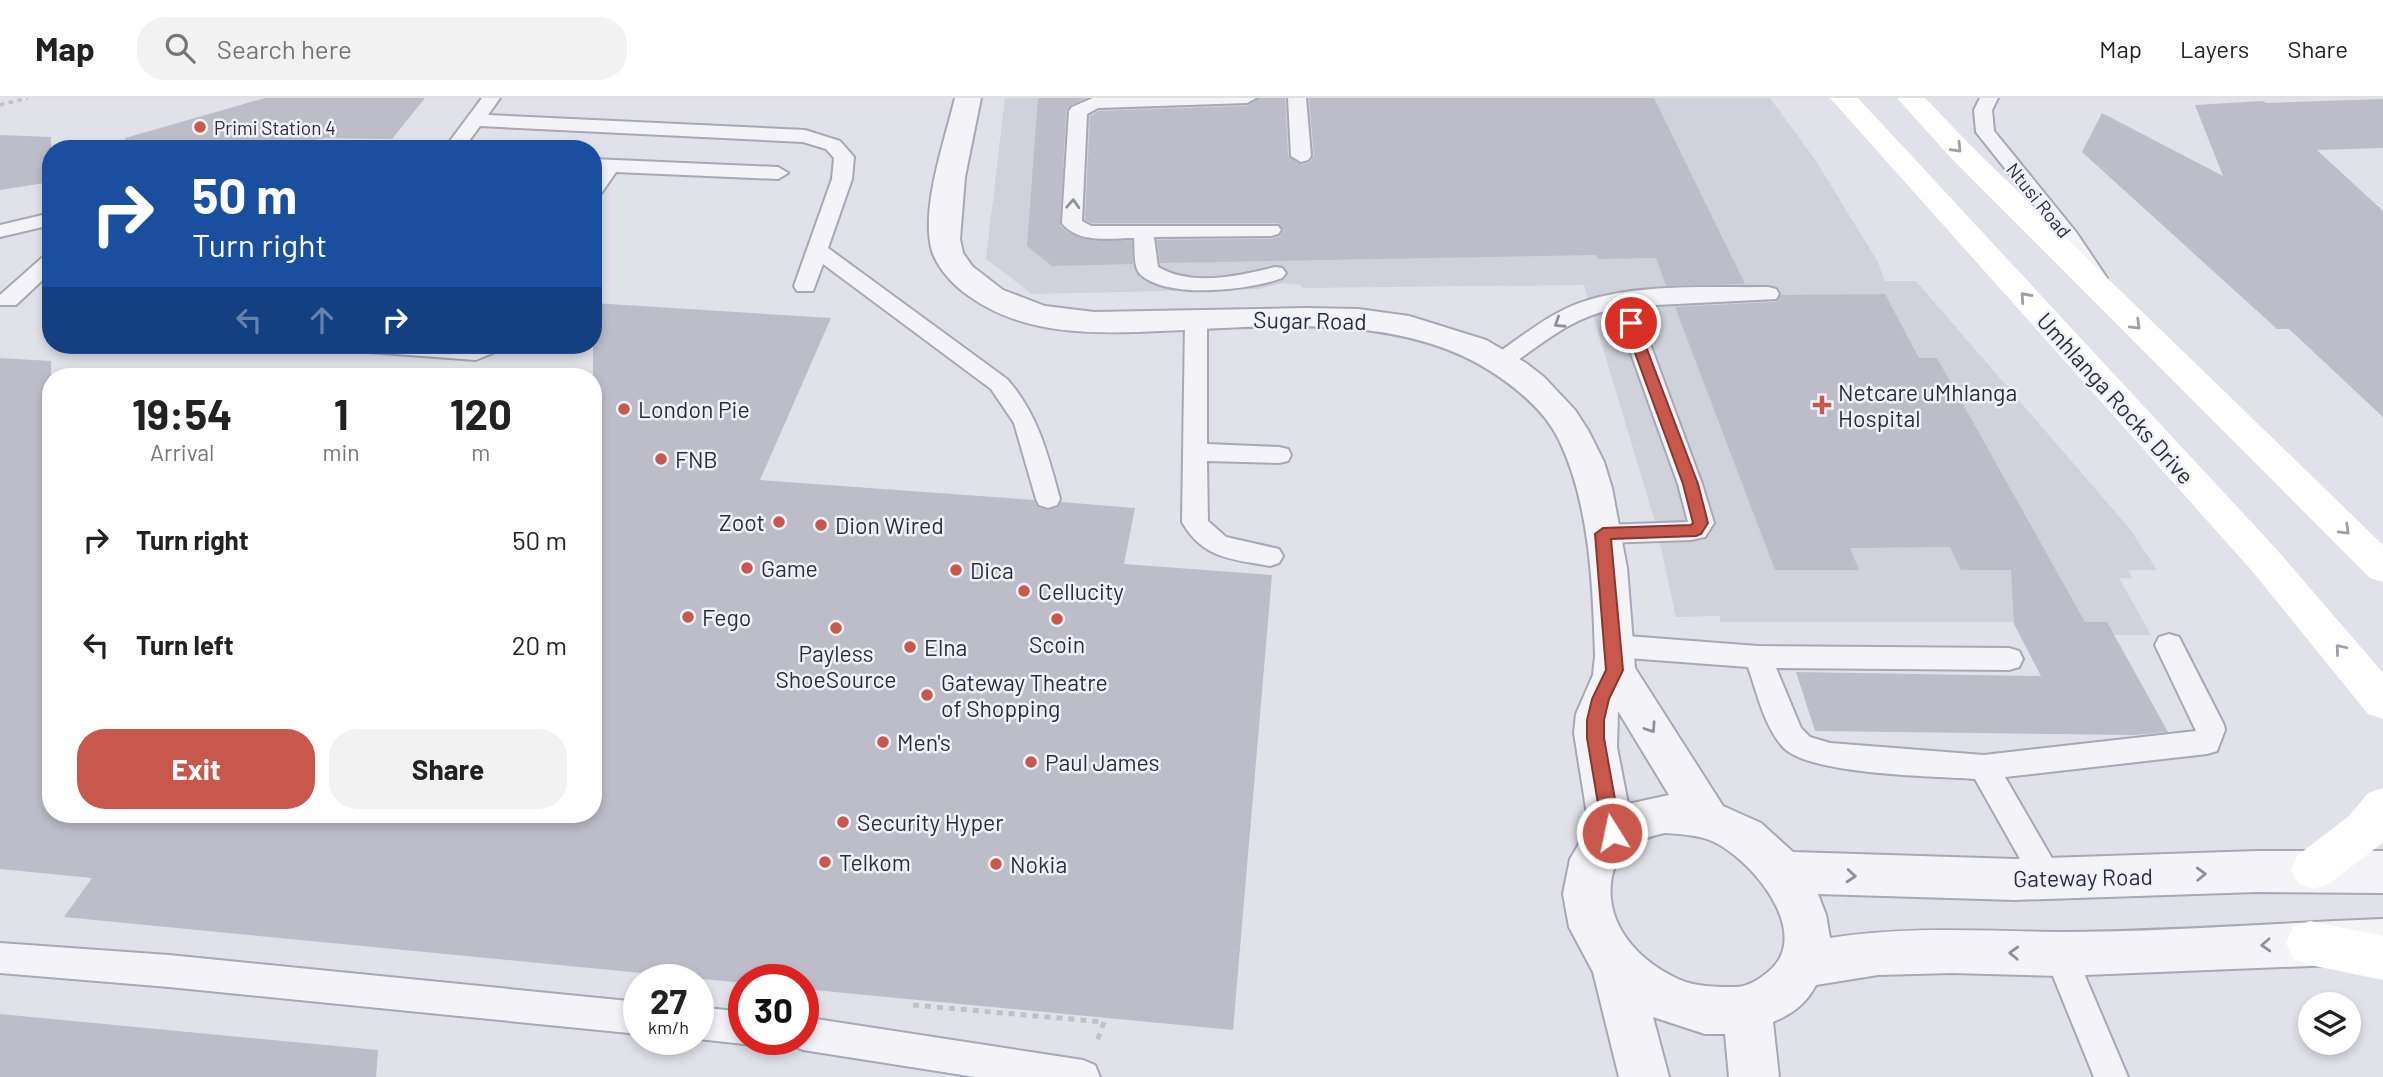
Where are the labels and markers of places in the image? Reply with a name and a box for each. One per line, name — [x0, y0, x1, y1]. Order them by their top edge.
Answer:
place label: Primi Station 4 — [214, 116, 336, 139]
marker: Primi Station 4 — [192, 119, 208, 135]
pin — [1601, 293, 1661, 353]
place label: Netcare uMhlanga Hospital — [1838, 378, 2017, 432]
place label: London Pie — [638, 395, 750, 423]
marker: Netcare uMhlanga Hospital — [1812, 395, 1832, 415]
marker: London Pie — [616, 401, 632, 417]
place label: FNB — [675, 445, 718, 473]
marker: FNB — [653, 451, 669, 467]
place label: Zoot — [719, 508, 765, 536]
place label: Dion Wired — [835, 511, 944, 539]
marker: Zoot — [771, 514, 787, 530]
marker: Dion Wired — [813, 517, 829, 533]
place label: Game — [761, 554, 818, 582]
place label: Dica — [970, 556, 1014, 584]
marker: Game — [739, 560, 755, 576]
marker: Dica — [948, 562, 964, 578]
place label: Cellucity — [1038, 577, 1124, 605]
marker: Cellucity — [1016, 583, 1032, 599]
place label: Fego — [702, 603, 751, 631]
marker: Fego — [680, 609, 696, 625]
marker: Scoin — [1049, 611, 1065, 627]
marker: Payless ShoeSource — [828, 620, 844, 636]
place label: Scoin — [1029, 630, 1085, 658]
place label: Elna — [924, 633, 967, 661]
place label: Payless ShoeSource — [775, 639, 897, 693]
marker: Elna — [902, 639, 918, 655]
place label: Gateway Theatre of Shopping — [941, 668, 1108, 722]
marker: Gateway Theatre of Shopping — [919, 687, 935, 703]
place label: Men's — [897, 728, 951, 756]
marker: Men's — [875, 734, 891, 750]
place label: Paul James — [1045, 748, 1160, 776]
marker: Paul James — [1023, 754, 1039, 770]
place label: Security Hyper — [857, 808, 1004, 836]
marker: Security Hyper — [835, 814, 851, 830]
place label: Telkom — [839, 848, 911, 876]
place label: Nokia — [1010, 850, 1067, 878]
marker: Telkom — [817, 854, 833, 870]
marker: Nokia — [988, 856, 1004, 872]

